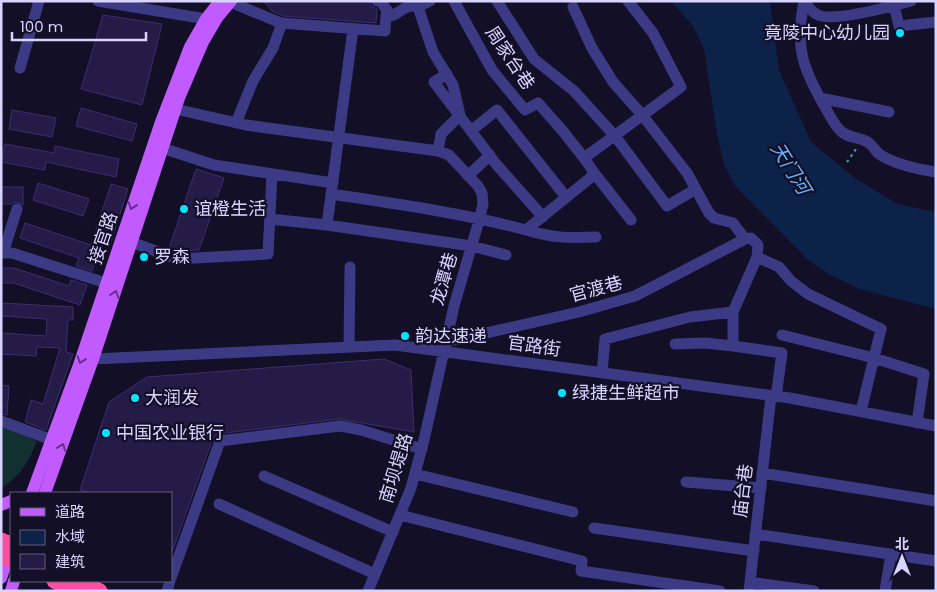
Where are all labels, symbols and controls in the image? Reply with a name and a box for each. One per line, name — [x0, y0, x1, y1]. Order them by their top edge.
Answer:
scale bar — [12, 10, 146, 42]
text: 100 m — [20, 16, 63, 37]
place label: 竟陵中心幼儿园 — [764, 20, 890, 45]
street label: 周家台巷 — [480, 21, 541, 95]
marker: 竟陵中心幼儿园 — [894, 27, 906, 39]
water label: 天门河 — [764, 137, 819, 203]
place label: 谊橙生活 — [194, 196, 266, 221]
one-way arrow — [128, 201, 138, 209]
marker: 谊橙生活 — [178, 203, 190, 215]
street label: 接官路 — [82, 208, 123, 267]
place label: 罗森 — [154, 244, 190, 269]
street label: 龙潭巷 — [424, 249, 463, 308]
marker: 罗森 — [138, 251, 150, 263]
street label: 官渡巷 — [567, 269, 625, 308]
one-way arrow — [109, 290, 119, 299]
place label: 韵达速递 — [415, 323, 487, 348]
street label: 官路街 — [506, 329, 563, 362]
marker: 韵达速递 — [399, 330, 411, 342]
one-way arrow — [77, 355, 87, 363]
place label: 绿捷生鲜超市 — [572, 380, 680, 405]
place label: 大润发 — [145, 385, 199, 410]
marker: 绿捷生鲜超市 — [556, 387, 568, 399]
marker: 大润发 — [129, 392, 141, 404]
place label: 中国农业银行 — [116, 420, 224, 445]
marker: 中国农业银行 — [100, 427, 112, 439]
street label: 南坝堤路 — [373, 430, 418, 506]
one-way arrow — [56, 444, 66, 452]
street label: 庙台巷 — [727, 463, 758, 519]
legend — [10, 492, 172, 582]
text: 道路 — [55, 501, 85, 522]
text: 水域 — [55, 526, 85, 547]
north arrow — [877, 532, 927, 582]
text: 北 — [895, 534, 909, 554]
text: 建筑 — [55, 551, 85, 572]

